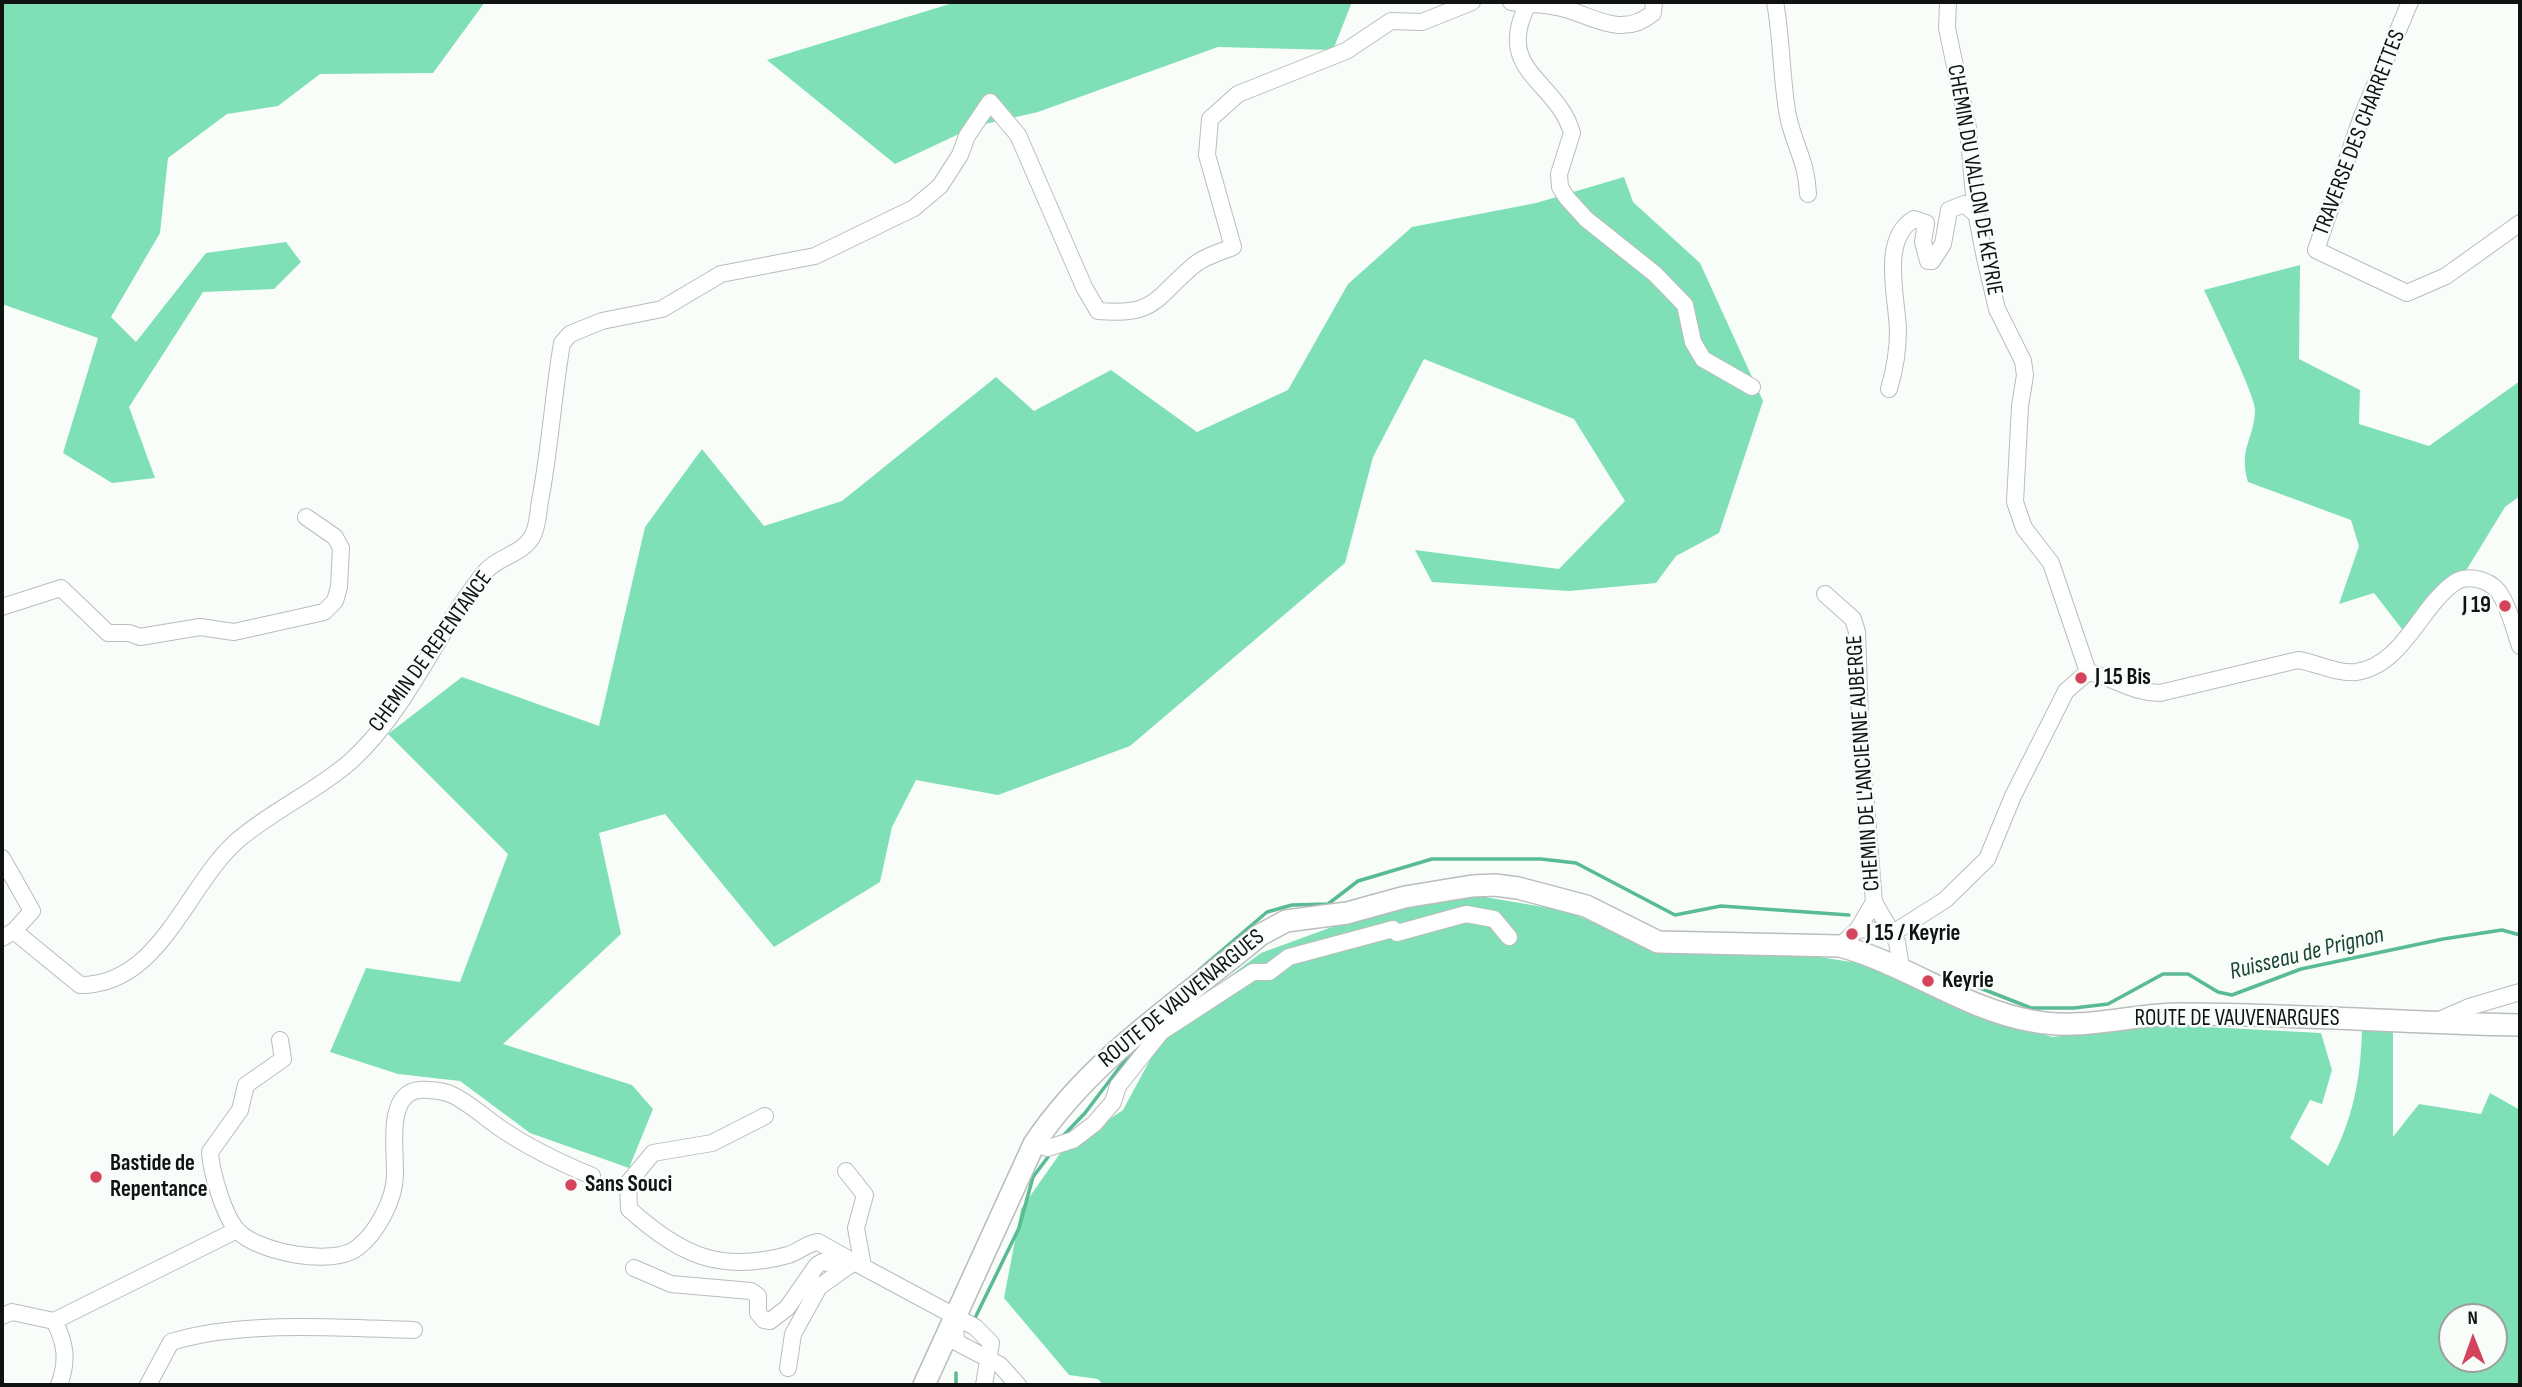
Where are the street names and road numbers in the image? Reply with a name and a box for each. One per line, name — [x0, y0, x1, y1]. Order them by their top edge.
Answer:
street label: TRAVERSE DES CHARRETTES — [2308, 26, 2412, 240]
street label: CHEMIN DU VALLON DE KEYRIE — [1940, 62, 2008, 298]
street label: CHEMIN DE REPENTANCE — [363, 566, 499, 738]
street label: CHEMIN DE L'ANCIENNE AUBERGE — [1841, 634, 1887, 892]
street label: ROUTE DE VAUVENARGUES — [1094, 924, 1270, 1074]
street label: ROUTE DE VAUVENARGUES — [2135, 1005, 2339, 1033]

